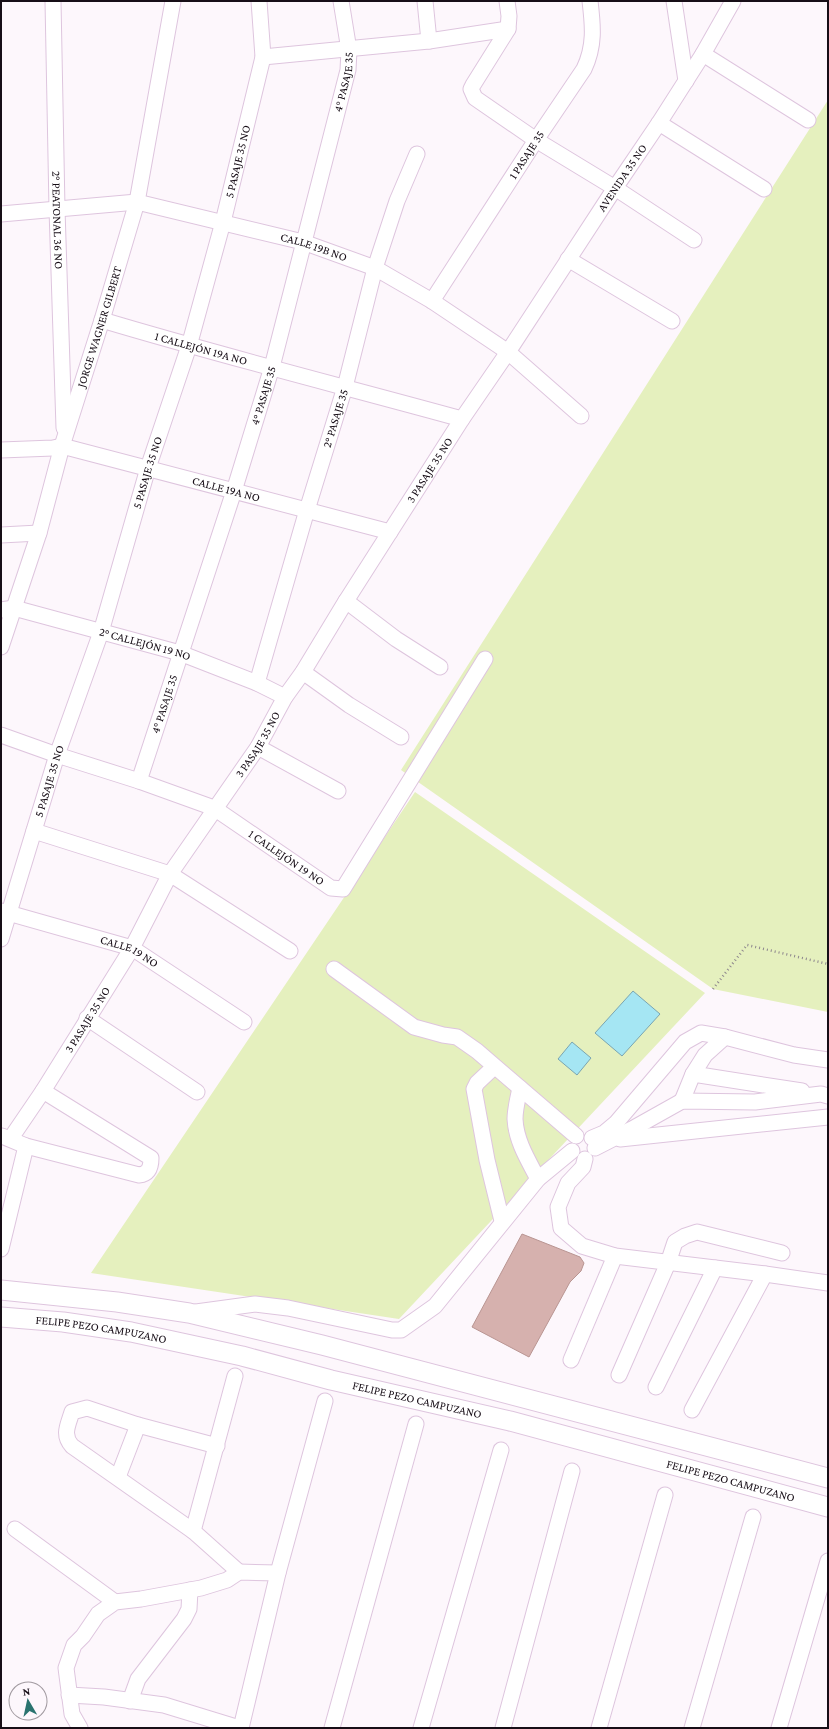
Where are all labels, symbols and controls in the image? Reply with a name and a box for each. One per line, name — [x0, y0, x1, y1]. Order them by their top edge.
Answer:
street label: 4° PASAJE 35 — [331, 52, 356, 113]
street label: 5 PASAJE 35 NO — [222, 124, 253, 200]
street label: 1 PASAJE 35 — [506, 128, 547, 182]
street label: AVENIDA 35 NO — [595, 141, 650, 214]
street label: 2° PEATONAL 36 NO — [49, 171, 66, 269]
street label: CALLE 19B NO — [279, 230, 349, 264]
street label: JORGE WAGNER GILBERT — [74, 264, 125, 390]
street label: 1 CALLEJÓN 19A NO — [153, 329, 249, 368]
street label: 4° PASAJE 35 — [248, 364, 279, 427]
street label: 2° PASAJE 35 — [320, 387, 351, 449]
street label: 5 PASAJE 35 NO — [130, 435, 165, 510]
street label: 3 PASAJE 35 NO — [404, 435, 456, 505]
street label: CALLE 19A NO — [191, 473, 262, 505]
street label: 2° CALLEJÓN 19 NO — [98, 624, 193, 664]
street label: 4° PASAJE 35 — [148, 673, 180, 735]
street label: 3 PASAJE 35 NO — [232, 709, 283, 780]
street label: 5 PASAJE 35 NO — [31, 743, 67, 819]
street label: 1 CALLEJÓN 19 NO — [246, 827, 327, 888]
street label: CALLE 19 NO — [99, 932, 161, 971]
street label: 3 PASAJE 35 NO — [62, 984, 113, 1055]
street label: FELIPE PEZO CAMPUZANO — [35, 1313, 168, 1347]
street label: FELIPE PEZO CAMPUZANO — [351, 1378, 483, 1421]
street label: FELIPE PEZO CAMPUZANO — [665, 1457, 796, 1505]
north arrow — [8, 1681, 48, 1721]
text: N — [22, 1685, 32, 1698]

